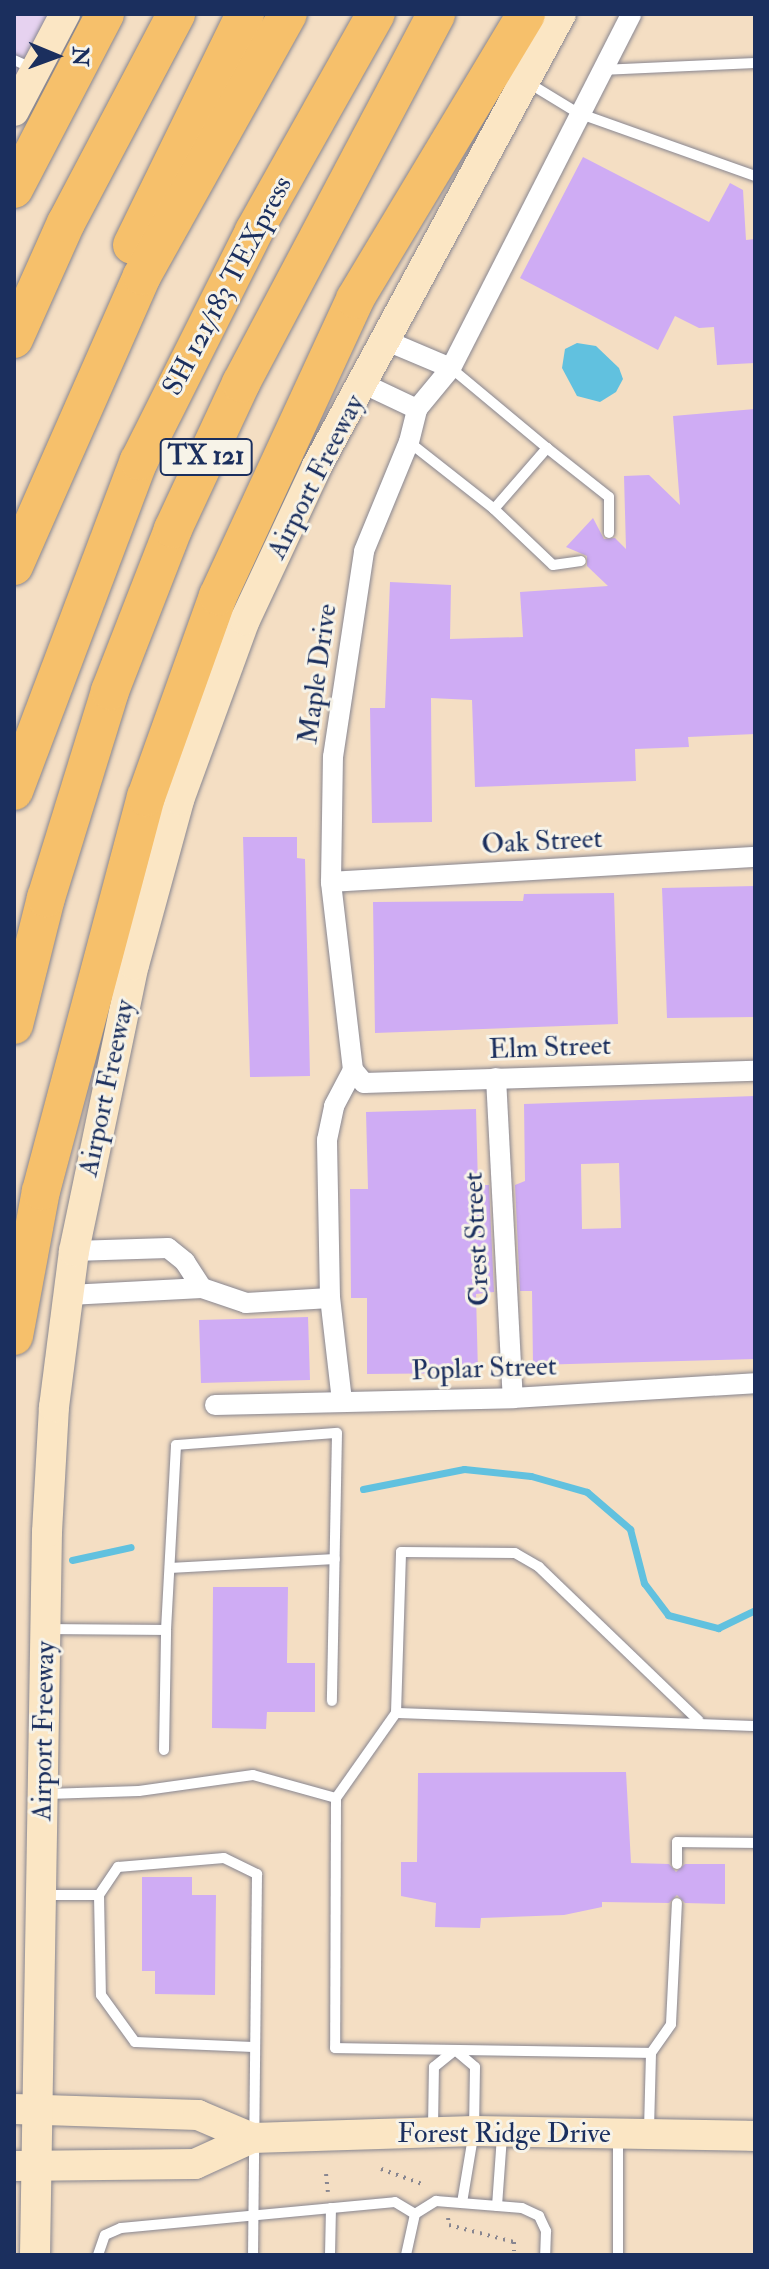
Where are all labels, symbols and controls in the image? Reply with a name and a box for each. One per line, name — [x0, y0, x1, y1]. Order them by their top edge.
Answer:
north arrow — [16, 16, 96, 96]
text: N — [66, 46, 94, 67]
street label: SH 121/183 TEXpress — [156, 171, 300, 401]
street label: Airport Freeway — [260, 389, 372, 565]
road number: TX 121 — [158, 435, 254, 479]
street label: Maple Drive — [292, 602, 344, 746]
street label: Oak Street — [481, 822, 603, 862]
street label: Airport Freeway — [72, 996, 142, 1180]
street label: Elm Street — [488, 1029, 612, 1067]
street label: Crest Street — [457, 1171, 497, 1307]
street label: Poplar Street — [411, 1350, 557, 1388]
street label: Airport Freeway — [26, 1641, 62, 1821]
street label: Forest Ridge Drive — [397, 2117, 611, 2151]

